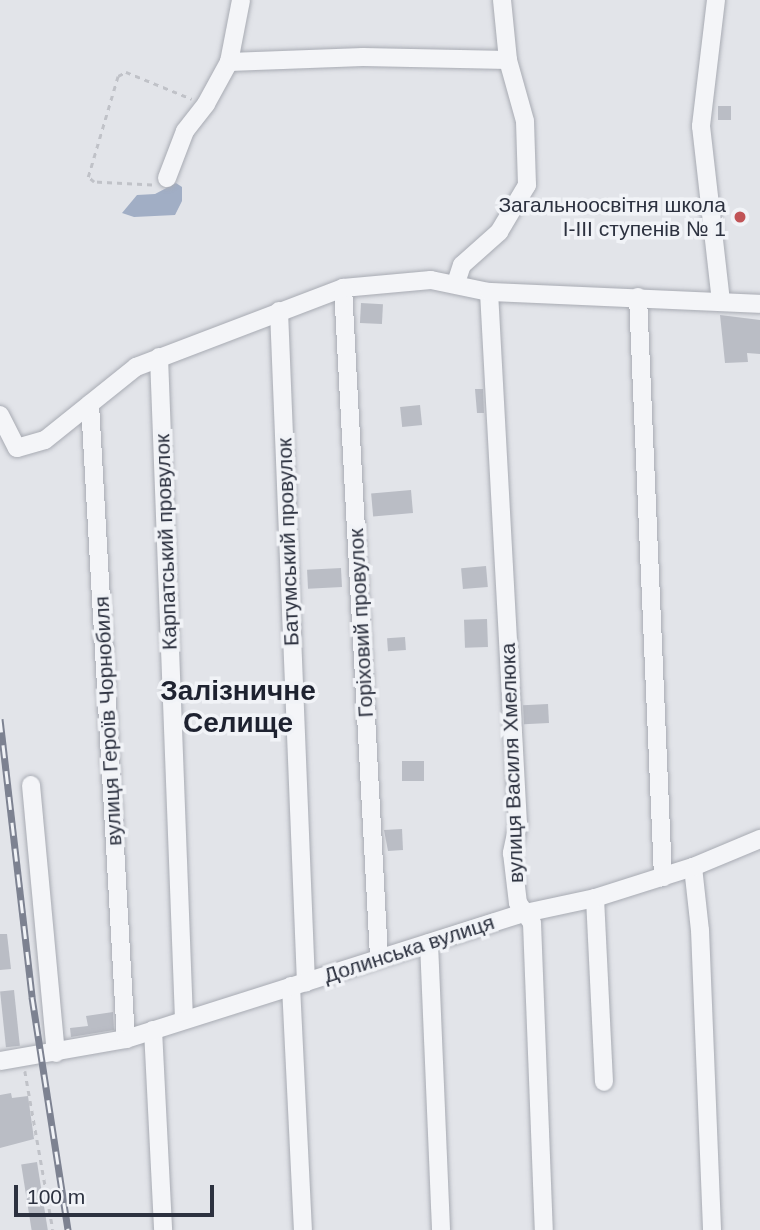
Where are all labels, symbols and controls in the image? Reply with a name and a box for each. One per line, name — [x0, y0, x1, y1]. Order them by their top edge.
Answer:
place label: Загальноосвітня школа І-ІІІ ступенів № 1 — [498, 192, 726, 242]
marker: Загальноосвітня школа І-ІІІ ступенів № 1 — [732, 209, 748, 225]
street label: Карпатський провулок — [150, 433, 182, 651]
street label: Батумський провулок — [272, 437, 304, 647]
street label: Горіховий провулок — [343, 528, 379, 718]
street label: вулиця Героїв Чорнобиля — [89, 596, 127, 846]
street label: вулиця Василя Хмелюка — [495, 643, 529, 883]
district label: Залізничне Селище — [160, 674, 316, 740]
street label: Долинська вулиця — [320, 910, 498, 988]
scale bar — [18, 1170, 217, 1214]
text: 100 m — [27, 1185, 85, 1208]

